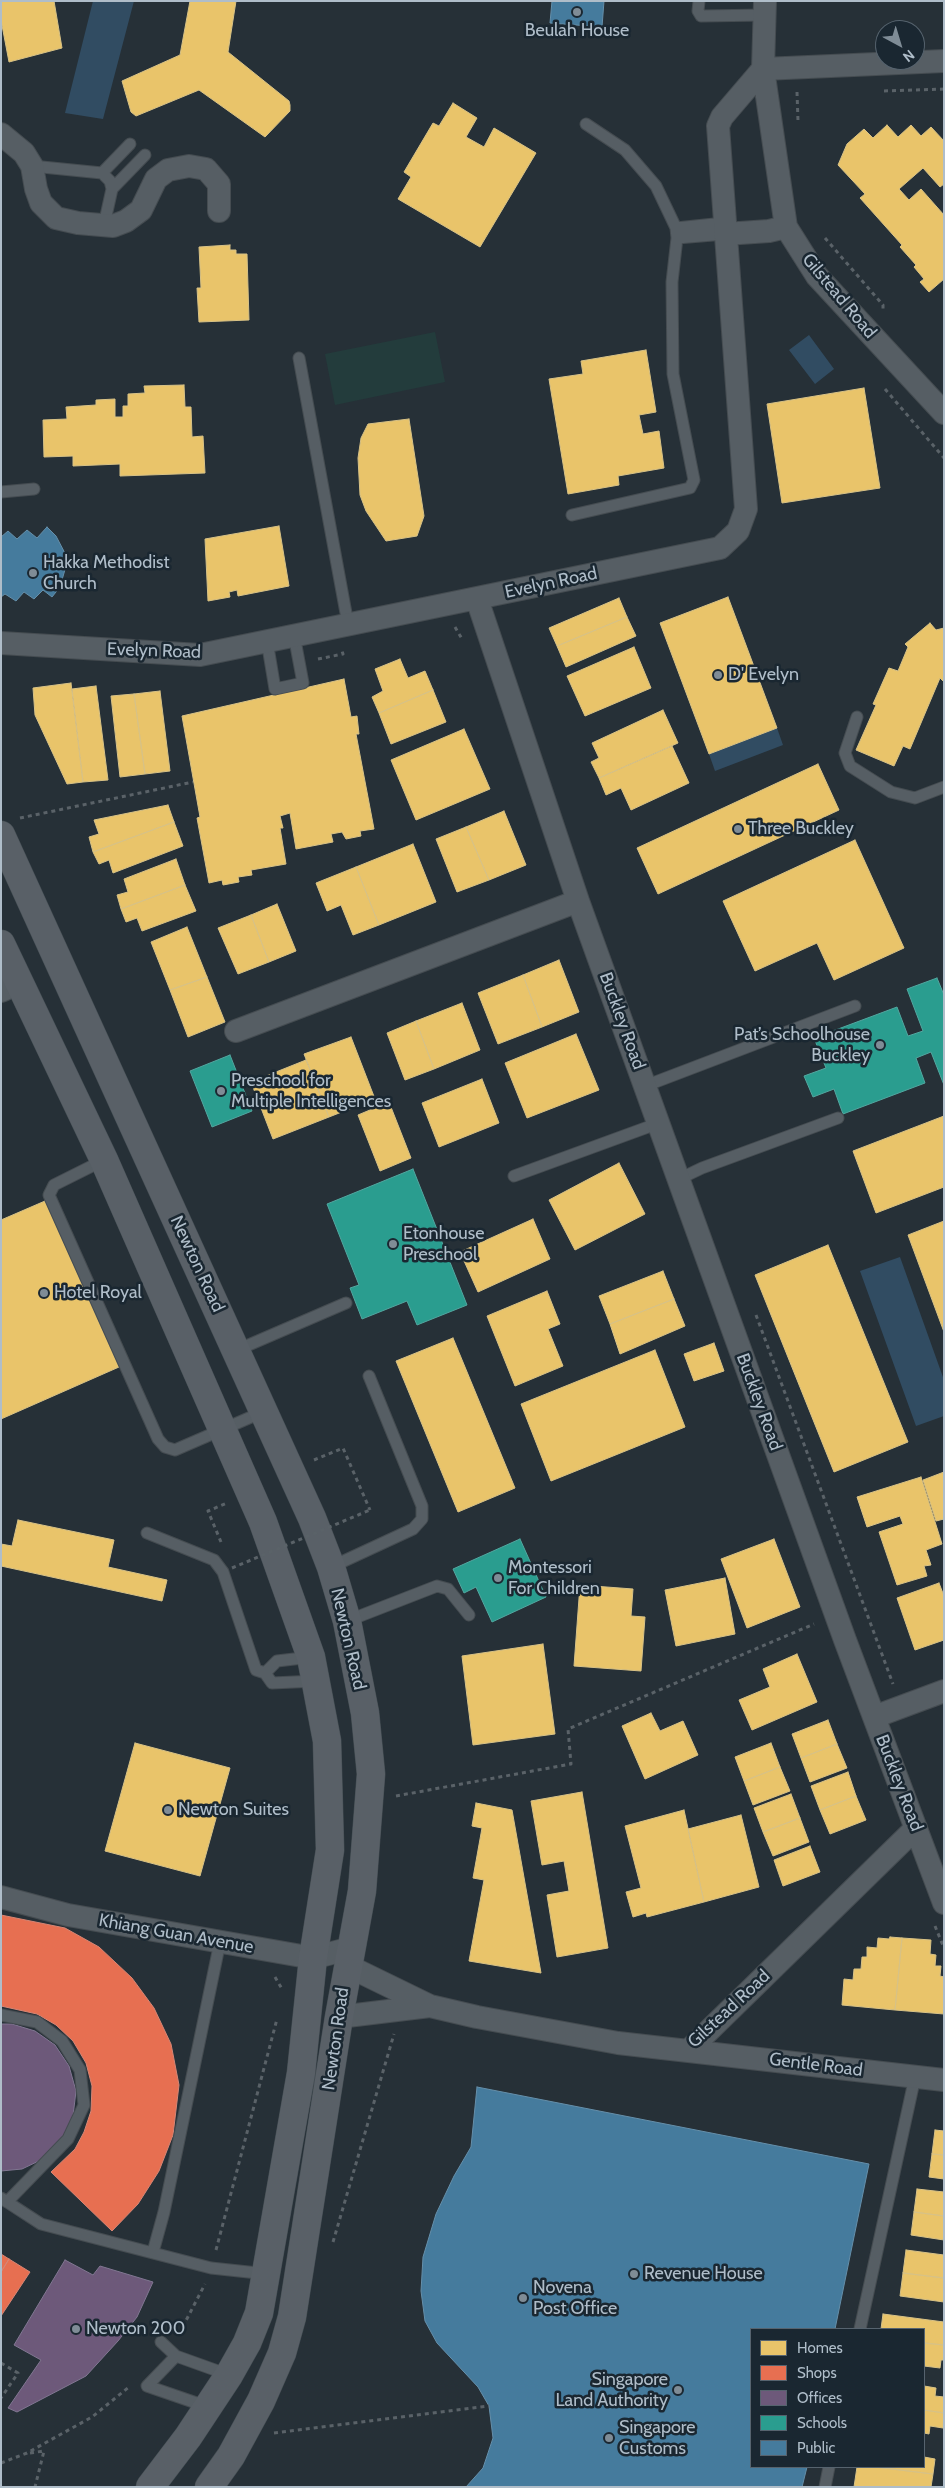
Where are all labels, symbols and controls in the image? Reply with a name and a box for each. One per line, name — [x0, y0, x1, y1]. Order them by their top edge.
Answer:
marker: Beulah House — [571, 6, 583, 18]
place label: Beulah House — [525, 20, 629, 42]
north arrow — [875, 20, 925, 70]
text: N — [899, 46, 918, 66]
street label: Gilstead Road — [797, 249, 881, 343]
place label: Hakka Methodist Church — [43, 552, 170, 594]
street label: Evelyn Road — [503, 563, 599, 603]
marker: Hakka Methodist Church — [27, 567, 39, 579]
street label: Evelyn Road — [107, 639, 201, 663]
place label: D' Evelyn — [728, 664, 799, 686]
marker: D' Evelyn — [712, 669, 724, 681]
place label: Three Buckley — [748, 818, 854, 840]
marker: Three Buckley — [732, 823, 744, 835]
street label: Buckley Road — [594, 969, 650, 1073]
place label: Pat’s Schoolhouse Buckley — [734, 1024, 870, 1066]
marker: Pat’s Schoolhouse Buckley — [874, 1039, 886, 1051]
place label: Preschool for Multiple Intelligences — [231, 1070, 391, 1112]
marker: Preschool for Multiple Intelligences — [215, 1085, 227, 1097]
street label: Newton Road — [165, 1212, 229, 1316]
place label: Etonhouse Preschool — [403, 1223, 484, 1266]
marker: Etonhouse Preschool — [387, 1238, 399, 1250]
place label: Hotel Royal — [54, 1282, 142, 1304]
marker: Hotel Royal — [38, 1287, 50, 1299]
street label: Buckley Road — [731, 1350, 787, 1454]
place label: Montessori For Children — [508, 1557, 600, 1600]
marker: Montessori For Children — [492, 1572, 504, 1584]
street label: Newton Road — [326, 1586, 370, 1692]
street label: Buckley Road — [871, 1732, 927, 1834]
place label: Newton Suites — [178, 1799, 289, 1821]
marker: Newton Suites — [162, 1804, 174, 1816]
street label: Khiang Guan Avenue — [97, 1910, 255, 1958]
street label: Gilstead Road — [683, 1965, 775, 2053]
street label: Newton Road — [318, 1986, 354, 2092]
street label: Gentle Road — [768, 2049, 864, 2081]
place label: Revenue House — [644, 2263, 763, 2285]
marker: Revenue House — [628, 2268, 640, 2280]
place label: Novena Post Office — [533, 2277, 617, 2320]
marker: Novena Post Office — [517, 2292, 529, 2304]
place label: Newton 200 — [86, 2318, 185, 2340]
marker: Newton 200 — [70, 2323, 82, 2335]
legend — [750, 2328, 925, 2468]
text: Homes — [797, 2339, 843, 2357]
text: Shops — [797, 2364, 837, 2382]
place label: Singapore Land Authority — [556, 2369, 668, 2412]
marker: Singapore Land Authority — [672, 2384, 684, 2396]
text: Offices — [797, 2389, 842, 2407]
text: Schools — [797, 2414, 847, 2432]
place label: Singapore Customs — [619, 2417, 695, 2460]
marker: Singapore Customs — [603, 2432, 615, 2444]
text: Public — [797, 2439, 835, 2457]

